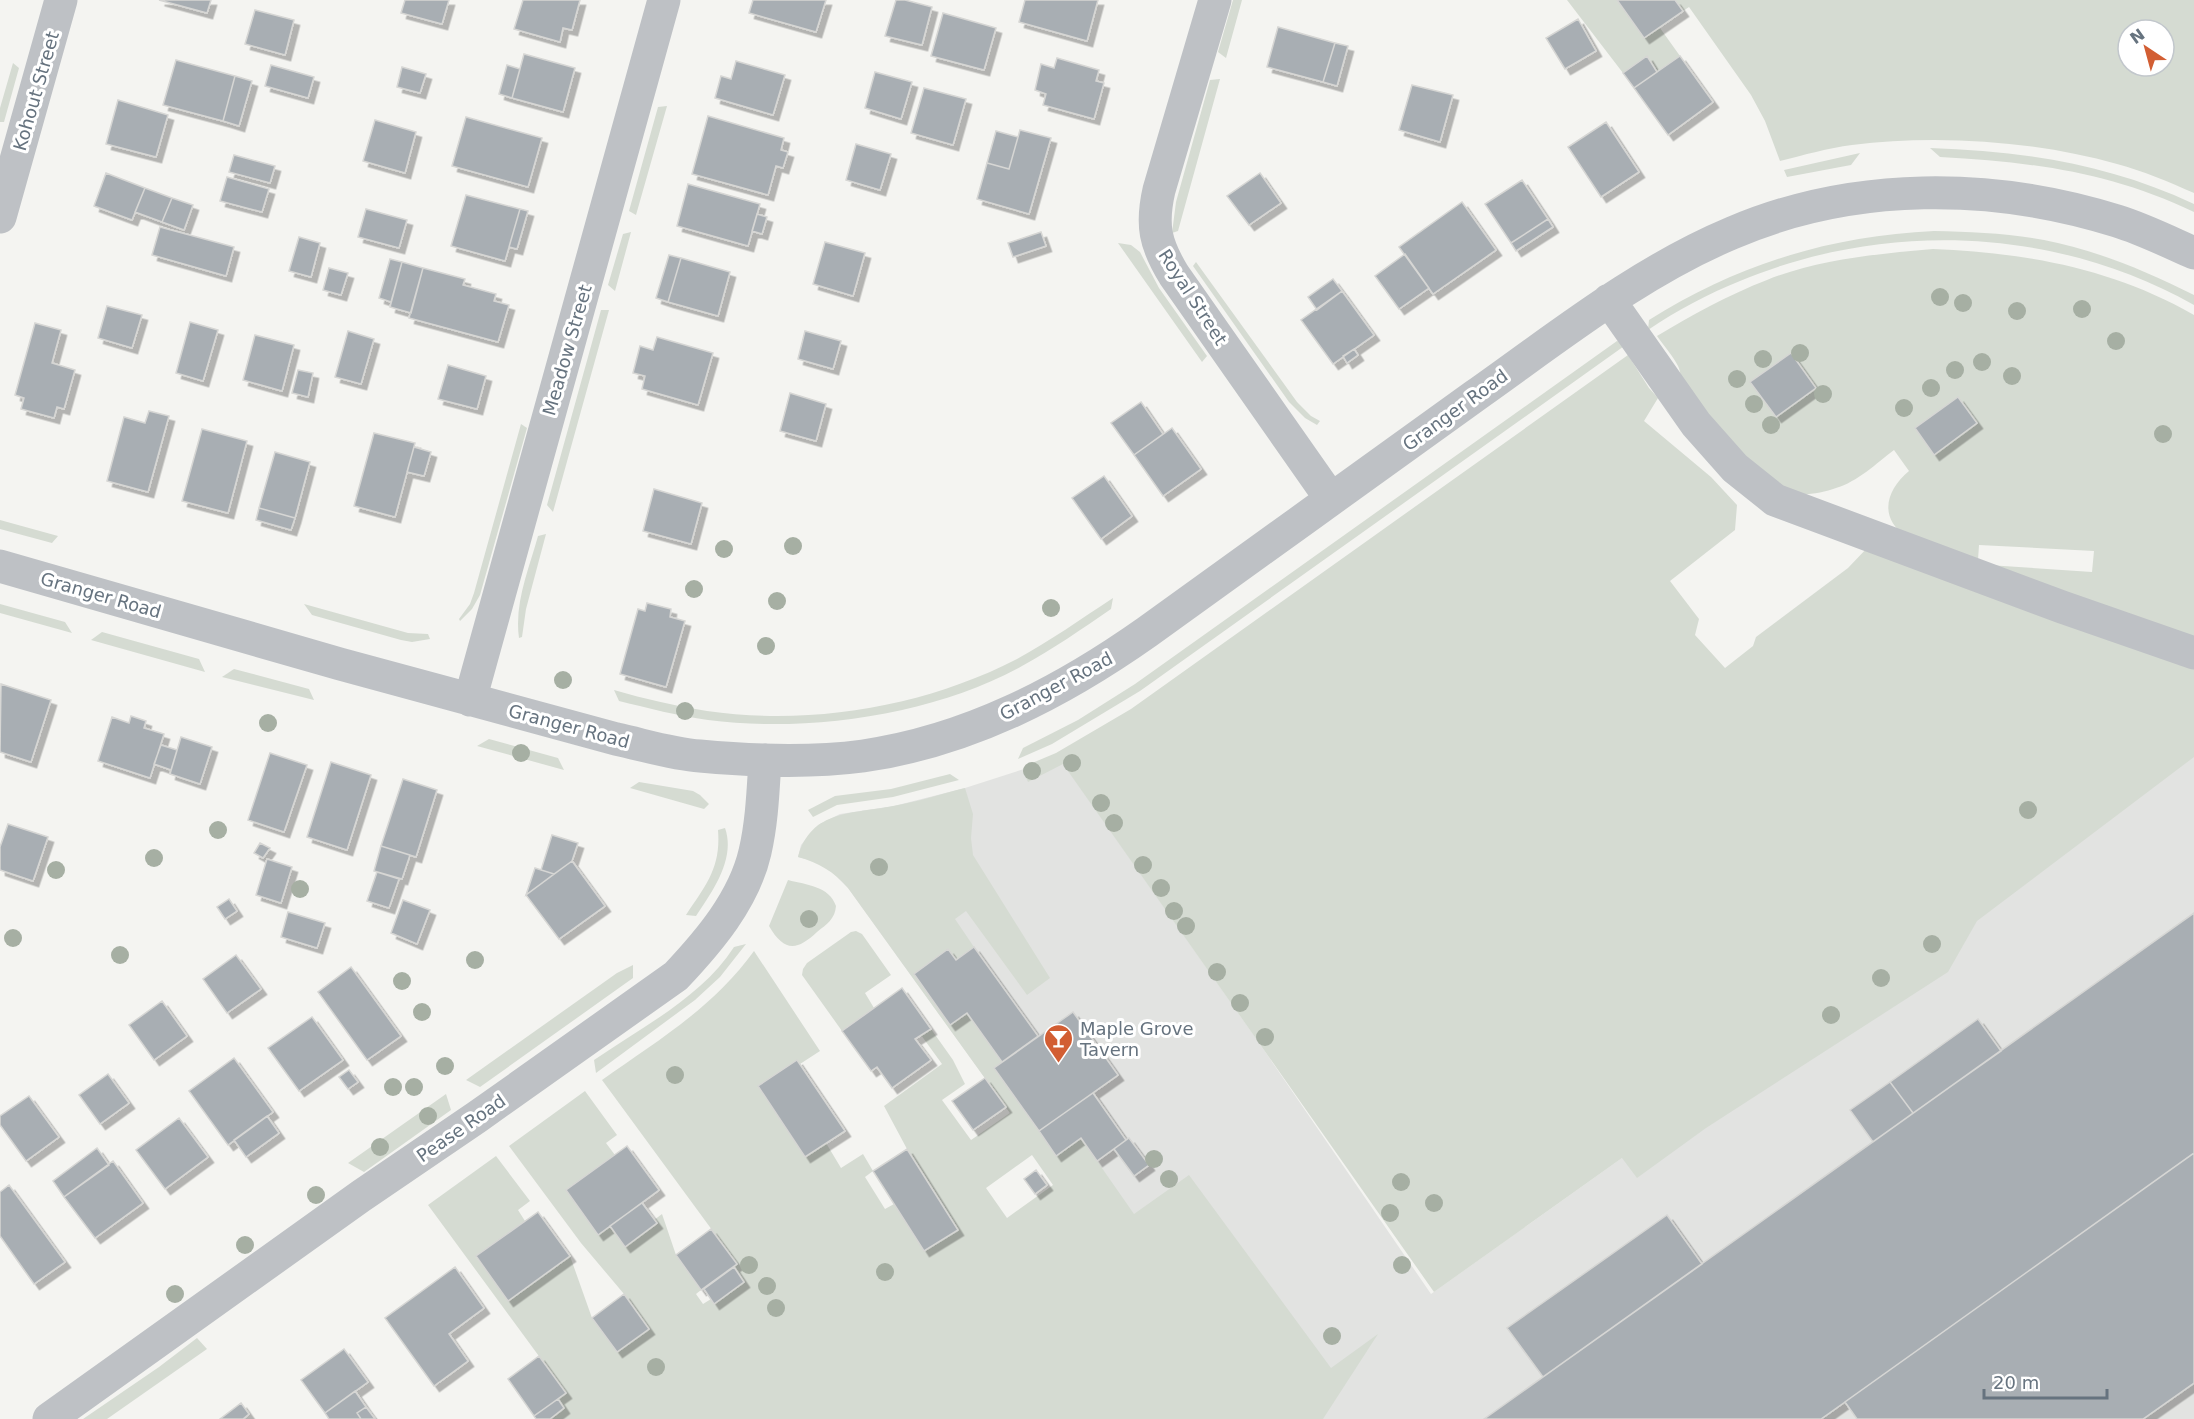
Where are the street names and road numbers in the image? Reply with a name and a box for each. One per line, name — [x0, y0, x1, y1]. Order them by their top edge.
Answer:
street label: Kohout Street — [9, 29, 63, 153]
street label: Royal Street — [1154, 245, 1232, 349]
street label: Meadow Street — [538, 282, 596, 418]
street label: Granger Road — [1398, 365, 1512, 455]
street label: Granger Road — [38, 568, 164, 622]
street label: Granger Road — [996, 647, 1116, 725]
street label: Granger Road — [506, 700, 632, 752]
street label: Pease Road — [413, 1090, 509, 1166]

